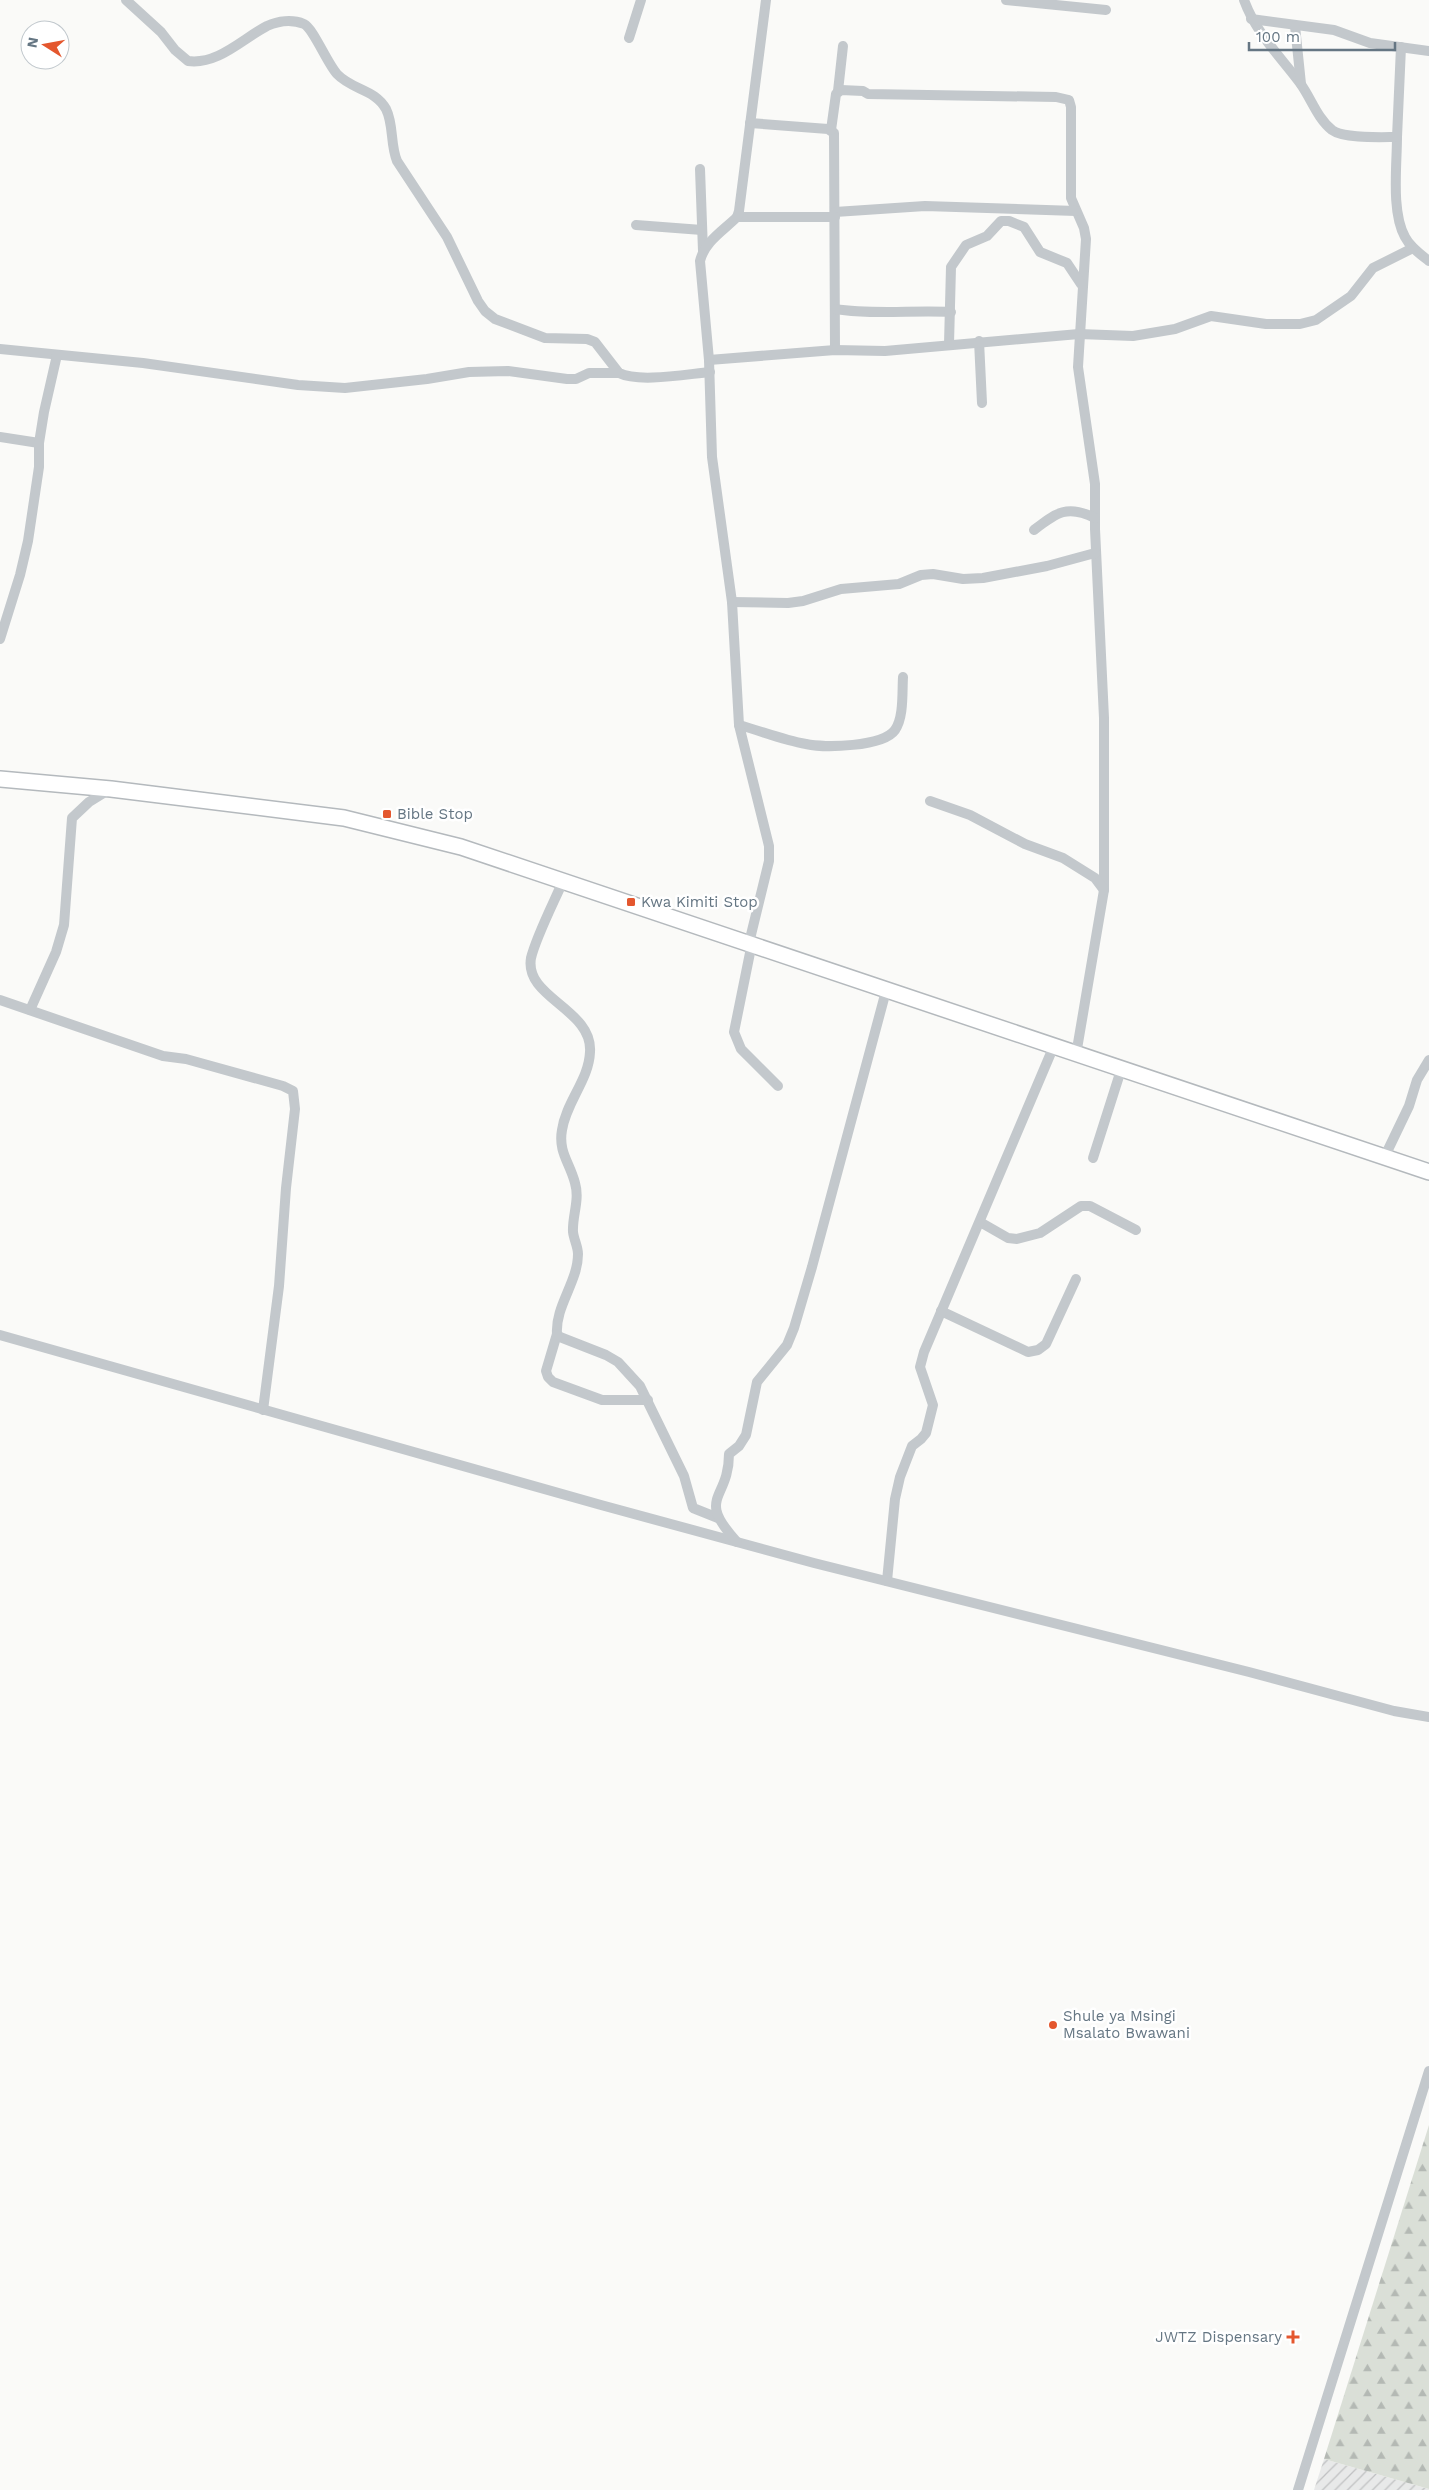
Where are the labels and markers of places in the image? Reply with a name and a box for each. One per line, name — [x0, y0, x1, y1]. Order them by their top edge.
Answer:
place label: Bible Stop — [397, 805, 473, 823]
marker: Bible Stop — [381, 808, 393, 820]
place label: Kwa Kimiti Stop — [641, 893, 758, 911]
marker: Kwa Kimiti Stop — [625, 896, 637, 908]
place label: Shule ya Msingi Msalato Bwawani — [1063, 2007, 1190, 2042]
marker: Shule ya Msingi Msalato Bwawani — [1047, 2019, 1059, 2031]
place label: JWTZ Dispensary — [1155, 2328, 1282, 2346]
marker: JWTZ Dispensary — [1286, 2330, 1300, 2344]

